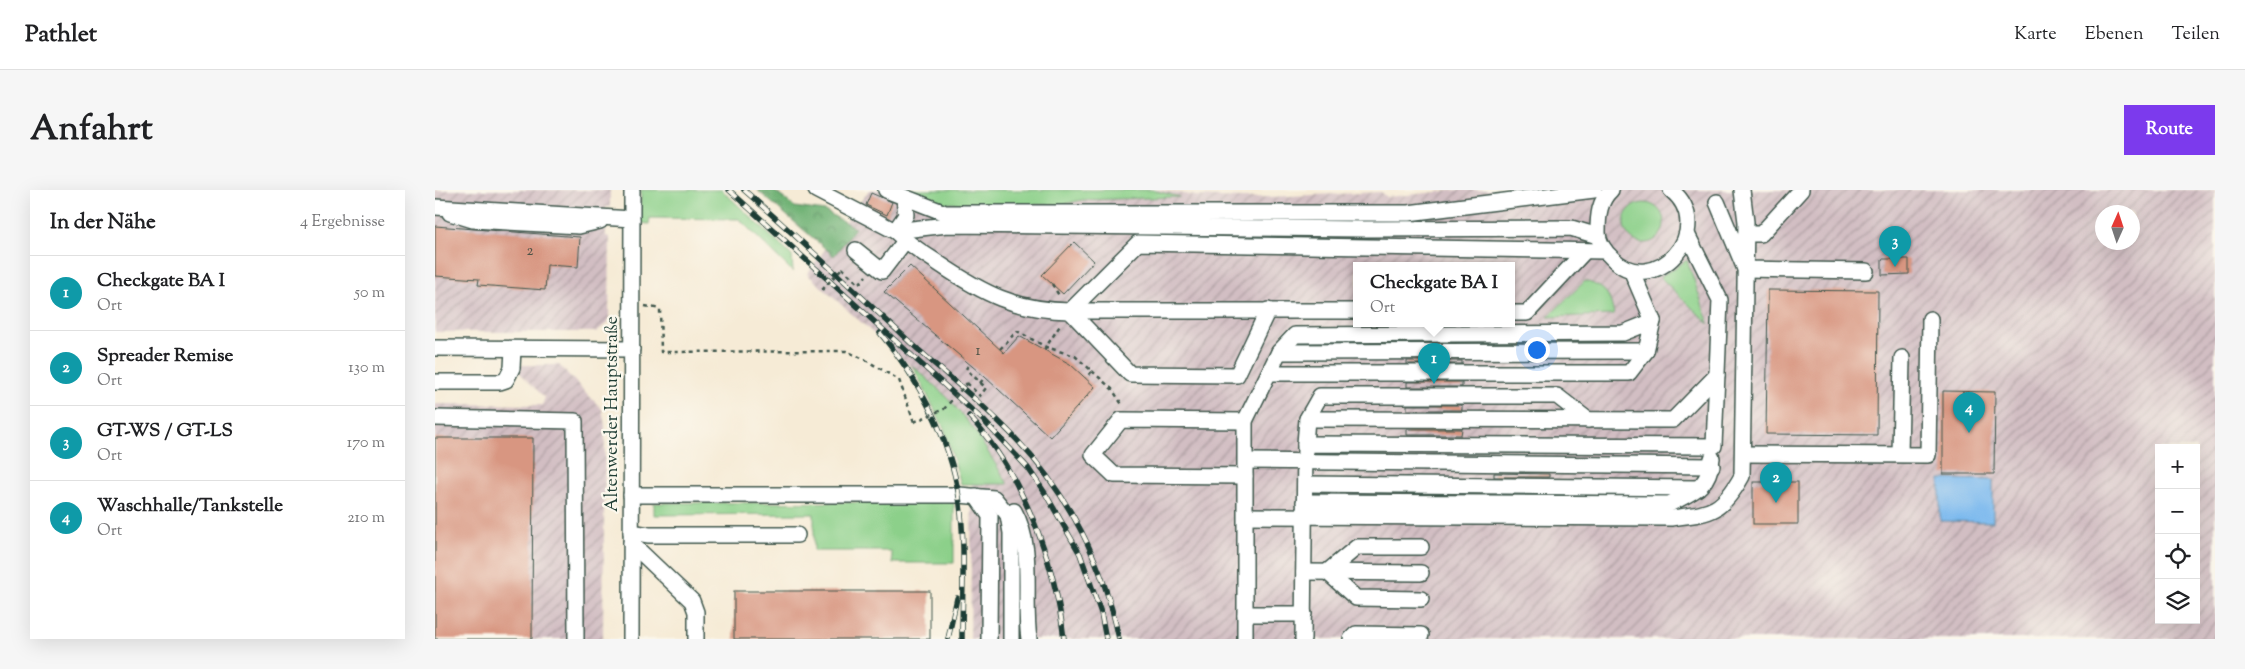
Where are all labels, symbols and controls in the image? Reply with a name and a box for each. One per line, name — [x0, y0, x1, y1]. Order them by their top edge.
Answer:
text: Pathlet — [25, 18, 97, 52]
text: Karte — [2014, 22, 2057, 48]
text: Ebenen — [2085, 22, 2144, 48]
text: Teilen — [2172, 22, 2220, 48]
text: Anfahrt — [30, 105, 153, 156]
button: Route — [2124, 105, 2215, 155]
north arrow — [2095, 205, 2140, 250]
text: In der Nähe — [50, 208, 156, 238]
text: 4 Ergebnisse — [300, 211, 385, 234]
pin: 3 — [1879, 226, 1911, 267]
house number: 2 — [526, 241, 534, 262]
popup — [1353, 262, 1515, 327]
text: Checkgate BA I — [97, 268, 225, 295]
text: Checkgate BA I — [1370, 270, 1498, 297]
text: 1 — [63, 282, 69, 305]
text: 50 m — [354, 282, 385, 305]
text: Ort — [97, 295, 122, 318]
text: Ort — [1370, 297, 1395, 320]
street label: Altenwerder Hauptstraße — [600, 316, 626, 512]
your location — [1524, 337, 1550, 363]
house number: 1 — [975, 341, 981, 362]
text: Spreader Remise — [97, 343, 233, 370]
pin: 1 — [1418, 343, 1450, 384]
text: 2 — [62, 357, 70, 380]
text: 130 m — [348, 357, 385, 380]
text: Ort — [97, 370, 122, 393]
pin: 4 — [1953, 392, 1985, 433]
text: GT-WS / GT-LS — [97, 418, 233, 445]
text: 3 — [63, 432, 69, 455]
text: 170 m — [347, 432, 385, 455]
map controls — [2155, 444, 2200, 624]
button: + — [2155, 444, 2200, 489]
text: Ort — [97, 445, 122, 468]
pin: 2 — [1760, 462, 1792, 503]
button: − — [2155, 489, 2200, 534]
text: Waschhalle/Tankstelle — [97, 493, 283, 520]
text: 4 — [62, 507, 70, 530]
text: 210 m — [347, 507, 385, 530]
text: Ort — [97, 520, 122, 543]
button: locate — [2155, 534, 2200, 579]
button: layers — [2155, 579, 2200, 624]

